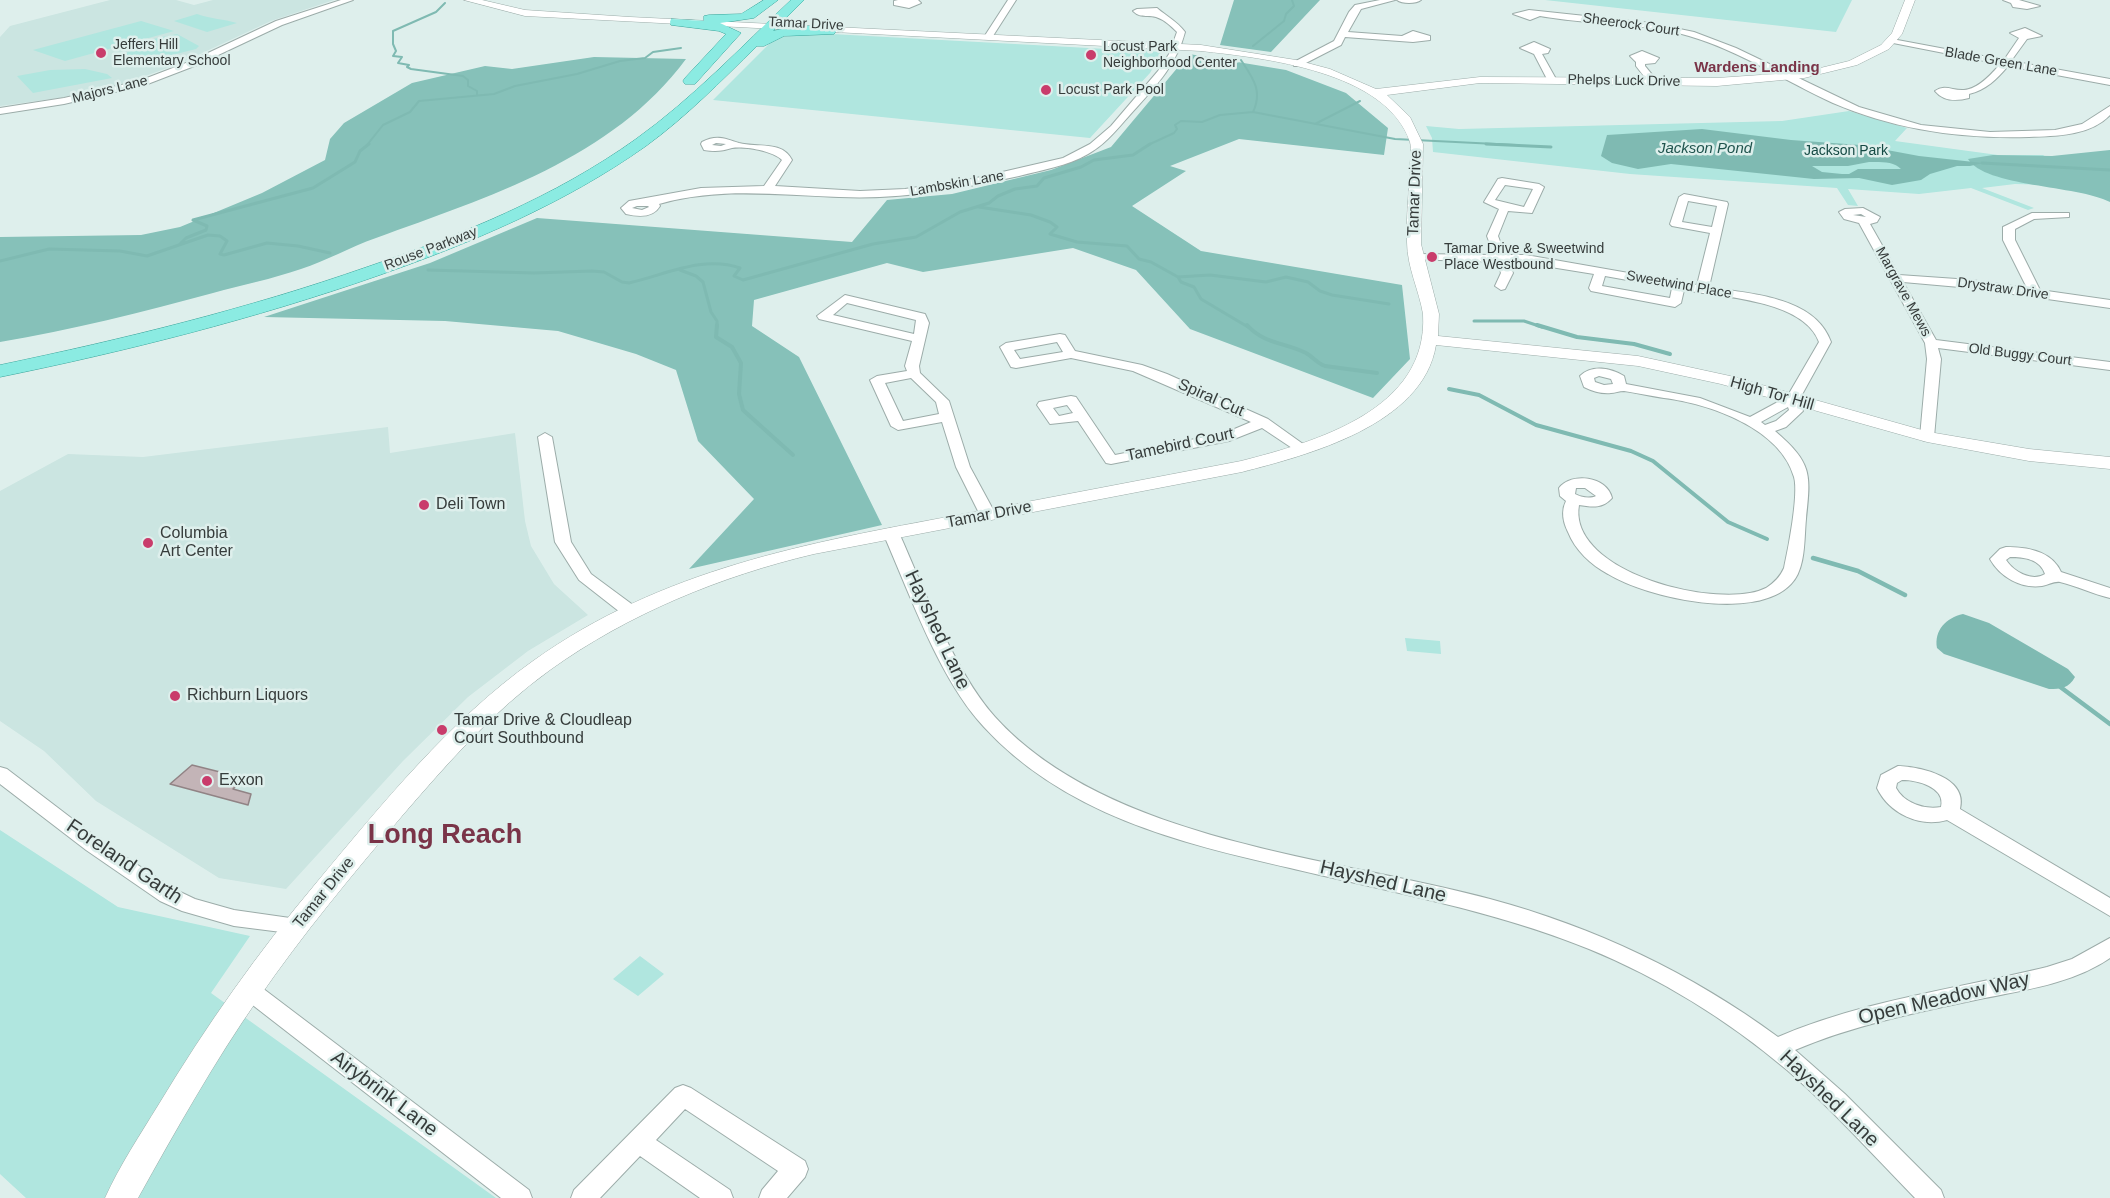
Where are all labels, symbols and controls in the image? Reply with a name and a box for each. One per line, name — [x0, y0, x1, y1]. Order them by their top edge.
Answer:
street label: Sheerock Court — [1582, 10, 1680, 40]
street label: Tamar Drive — [768, 14, 844, 34]
place label: Jeffers Hill Elementary School — [113, 37, 231, 70]
place label: Locust Park Neighborhood Center — [1103, 39, 1237, 72]
street label: Blade Green Lane — [1944, 44, 2058, 80]
marker: Jeffers Hill Elementary School — [94, 46, 108, 60]
marker: Locust Park Neighborhood Center — [1084, 48, 1098, 62]
district label: Wardens Landing — [1694, 59, 1820, 77]
street label: Phelps Luck Drive — [1567, 72, 1681, 90]
street label: Majors Lane — [71, 73, 149, 107]
place label: Locust Park Pool — [1058, 82, 1164, 98]
marker: Locust Park Pool — [1039, 83, 1053, 97]
water label: Jackson Pond — [1658, 140, 1752, 158]
park label: Jackson Park — [1804, 143, 1888, 159]
street label: Tamar Drive — [1404, 150, 1426, 236]
street label: Lambskin Lane — [909, 167, 1005, 201]
street label: Rouse Parkway — [382, 224, 480, 274]
place label: Tamar Drive & Sweetwind Place Westbound — [1444, 241, 1604, 274]
street label: Margrave Mews — [1872, 244, 1934, 340]
marker: Tamar Drive & Sweetwind Place Westbound — [1425, 250, 1439, 264]
street label: Sweetwind Place — [1625, 267, 1733, 303]
street label: Drystraw Drive — [1956, 274, 2050, 304]
street label: Old Buggy Court — [1968, 340, 2072, 370]
street label: High Tor Hill — [1728, 373, 1816, 415]
street label: Spiral Cut — [1175, 375, 1247, 421]
street label: Tamebird Court — [1125, 424, 1235, 466]
place label: Deli Town — [436, 495, 505, 515]
street label: Tamar Drive — [945, 497, 1033, 533]
marker: Deli Town — [417, 498, 431, 512]
place label: Columbia Art Center — [160, 524, 233, 562]
marker: Columbia Art Center — [141, 536, 155, 550]
street label: Hayshed Lane — [899, 566, 975, 694]
place label: Richburn Liquors — [187, 686, 308, 706]
marker: Richburn Liquors — [168, 689, 182, 703]
place label: Tamar Drive & Cloudleap Court Southbound — [454, 711, 632, 749]
marker: Tamar Drive & Cloudleap Court Southbound — [435, 723, 449, 737]
place label: Exxon — [219, 771, 263, 791]
marker: Exxon — [200, 774, 214, 788]
street label: Foreland Garth — [62, 814, 186, 910]
district label: Long Reach — [368, 820, 522, 852]
street label: Tamar Drive — [289, 853, 359, 933]
street label: Hayshed Lane — [1317, 856, 1449, 908]
street label: Open Meadow Way — [1856, 968, 2032, 1030]
street label: Airybrink Lane — [326, 1046, 442, 1142]
street label: Hayshed Lane — [1774, 1046, 1884, 1152]

